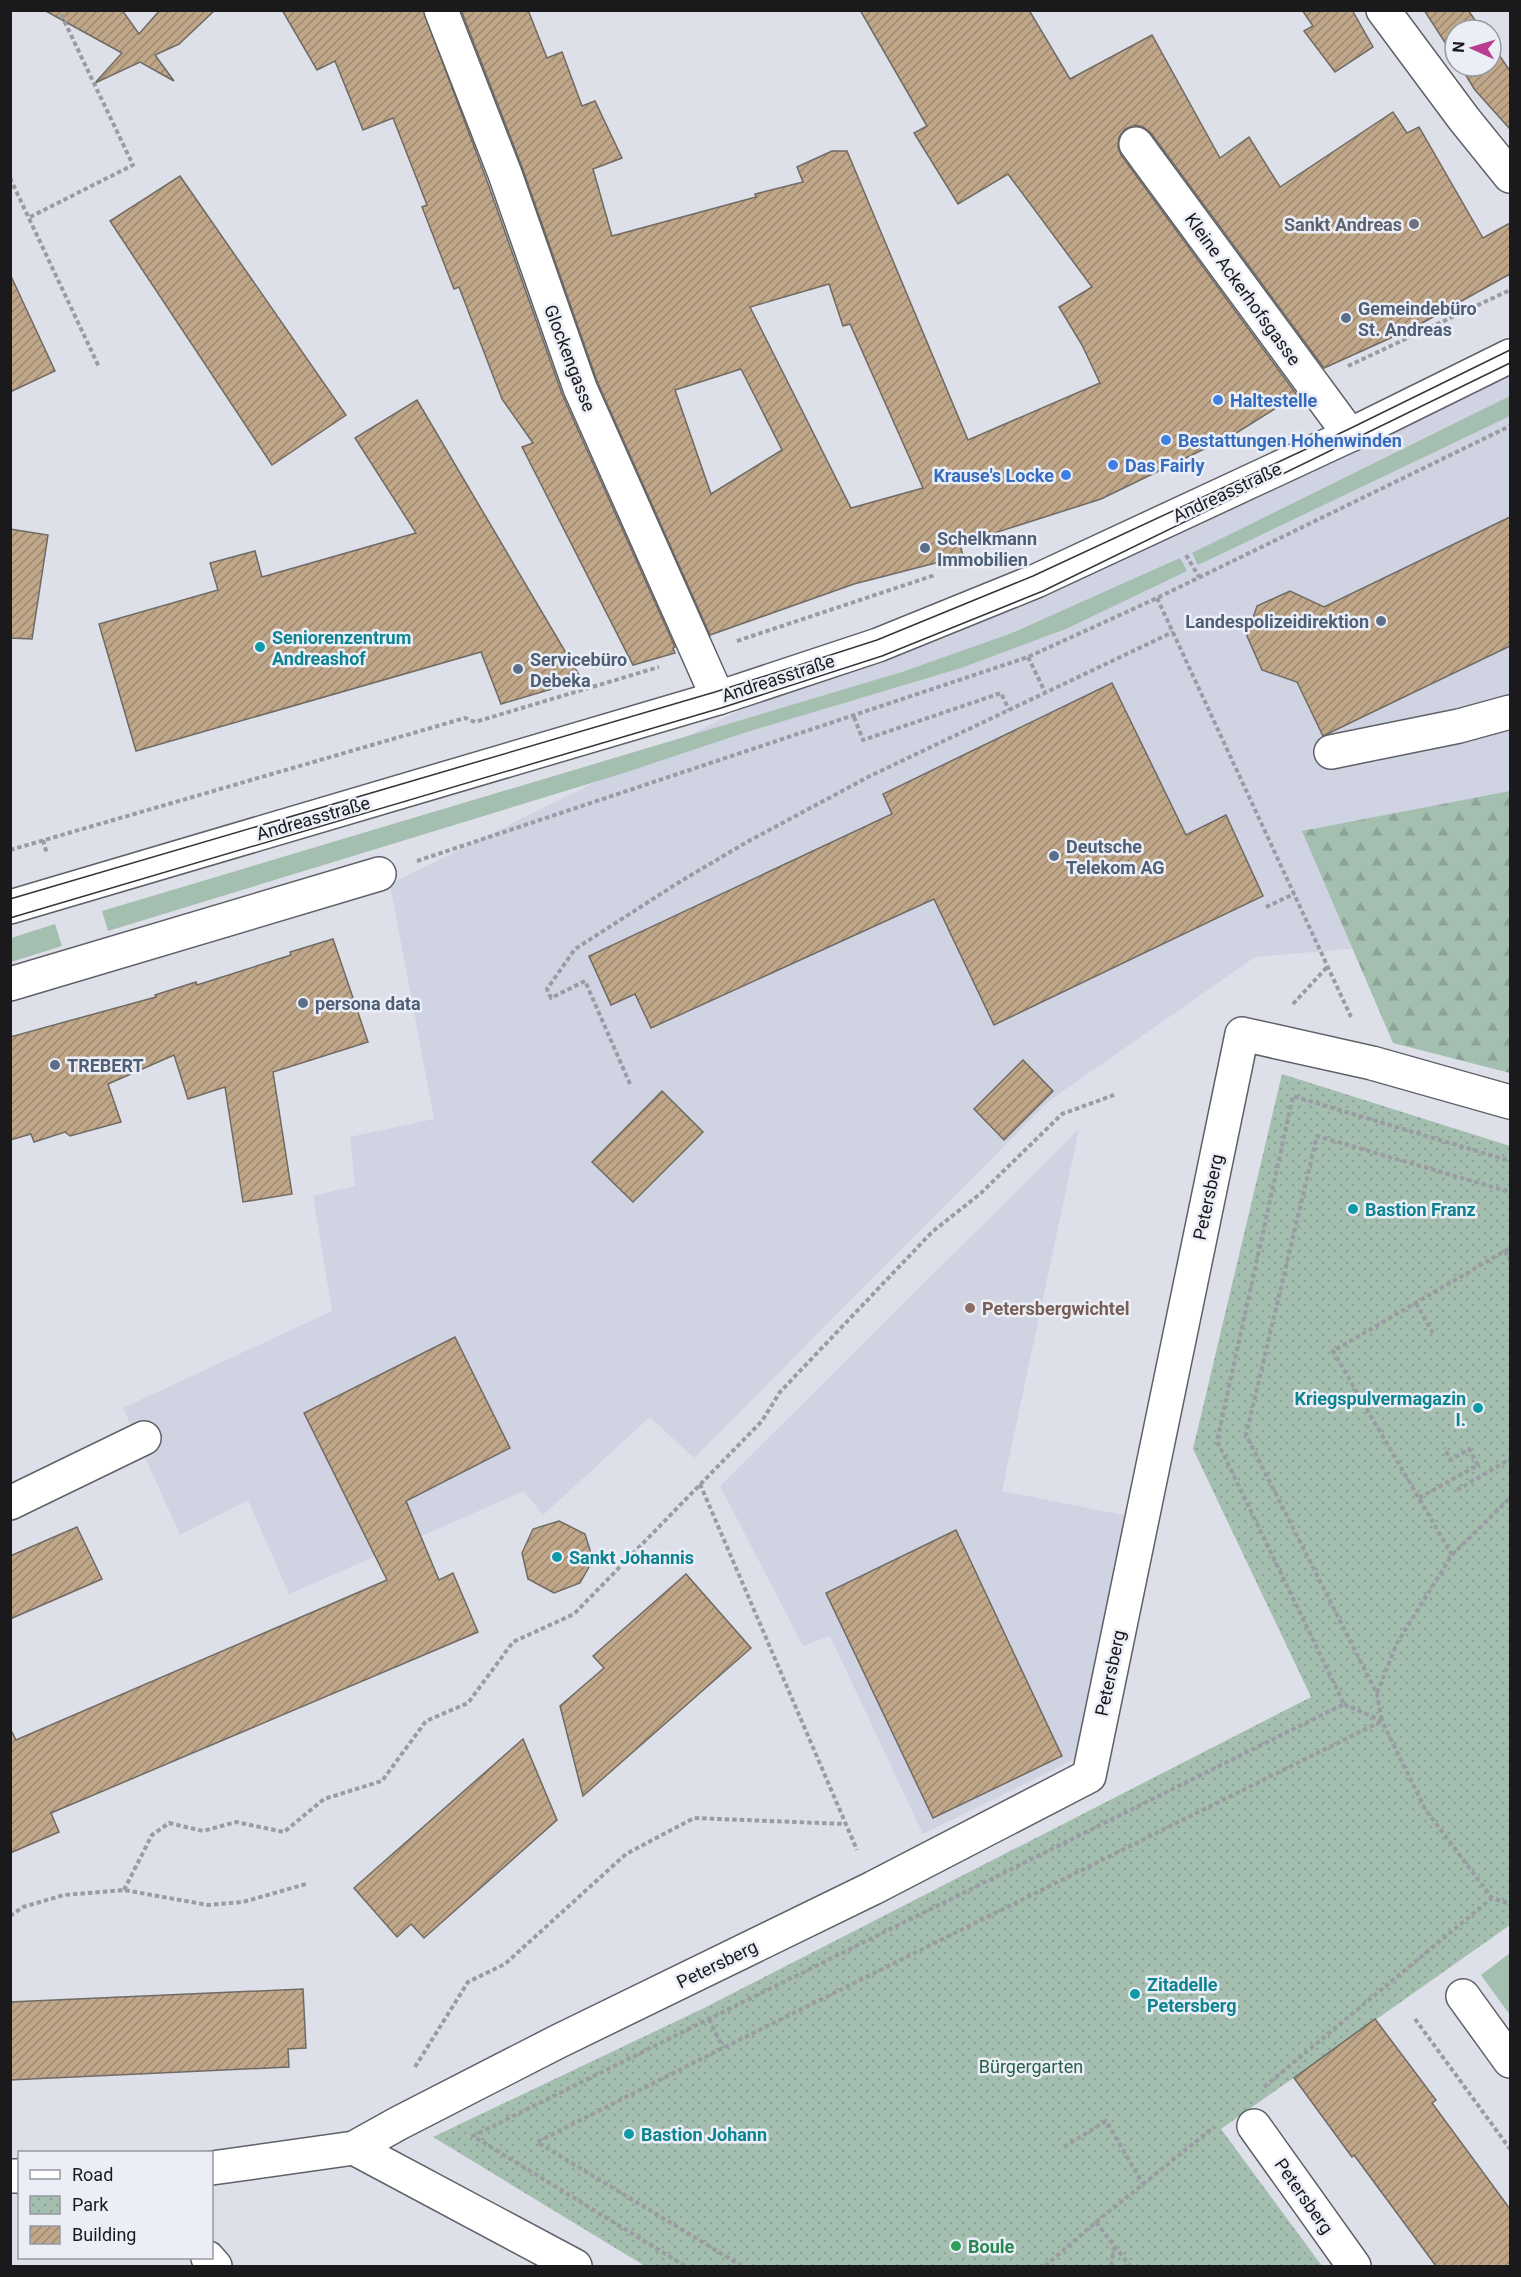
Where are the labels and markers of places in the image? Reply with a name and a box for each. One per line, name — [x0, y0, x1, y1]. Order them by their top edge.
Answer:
place label: Sankt Andreas — [1284, 214, 1402, 235]
marker: Sankt Andreas — [1407, 217, 1421, 231]
place label: Gemeindebüro St. Andreas — [1358, 298, 1477, 340]
marker: Gemeindebüro St. Andreas — [1339, 311, 1353, 325]
place label: Haltestelle — [1230, 390, 1318, 411]
marker: Haltestelle — [1211, 393, 1225, 407]
place label: Bestattungen Hohenwinden — [1178, 430, 1402, 451]
marker: Bestattungen Hohenwinden — [1159, 433, 1173, 447]
place label: Das Fairly — [1125, 455, 1205, 476]
marker: Das Fairly — [1106, 458, 1120, 472]
place label: Krause's Locke — [933, 465, 1054, 486]
marker: Krause's Locke — [1059, 468, 1073, 482]
place label: Schelkmann Immobilien — [937, 528, 1037, 570]
marker: Schelkmann Immobilien — [918, 541, 932, 555]
place label: Landespolizeidirektion — [1185, 611, 1369, 632]
marker: Landespolizeidirektion — [1374, 614, 1388, 628]
place label: Seniorenzentrum Andreashof — [272, 627, 411, 669]
marker: Seniorenzentrum Andreashof — [253, 640, 267, 654]
place label: Servicebüro Debeka — [530, 649, 627, 691]
marker: Servicebüro Debeka — [511, 662, 525, 676]
place label: Deutsche Telekom AG — [1066, 836, 1165, 878]
marker: Deutsche Telekom AG — [1047, 849, 1061, 863]
place label: persona data — [315, 993, 421, 1014]
marker: persona data — [296, 996, 310, 1010]
place label: TREBERT — [67, 1055, 144, 1076]
marker: TREBERT — [48, 1058, 62, 1072]
place label: Bastion Franz — [1365, 1199, 1476, 1220]
marker: Bastion Franz — [1346, 1202, 1360, 1216]
place label: Petersbergwichtel — [982, 1298, 1129, 1319]
marker: Petersbergwichtel — [963, 1301, 977, 1315]
place label: Kriegspulvermagazin I. — [1295, 1388, 1466, 1430]
marker: Kriegspulvermagazin I. — [1471, 1401, 1485, 1415]
place label: Sankt Johannis — [569, 1547, 694, 1568]
marker: Sankt Johannis — [550, 1550, 564, 1564]
place label: Zitadelle Petersberg — [1147, 1974, 1236, 2016]
marker: Zitadelle Petersberg — [1128, 1987, 1142, 2001]
place label: Bastion Johann — [641, 2124, 767, 2145]
marker: Bastion Johann — [622, 2127, 636, 2141]
place label: Boule — [968, 2236, 1014, 2257]
marker: Boule — [949, 2239, 963, 2253]

